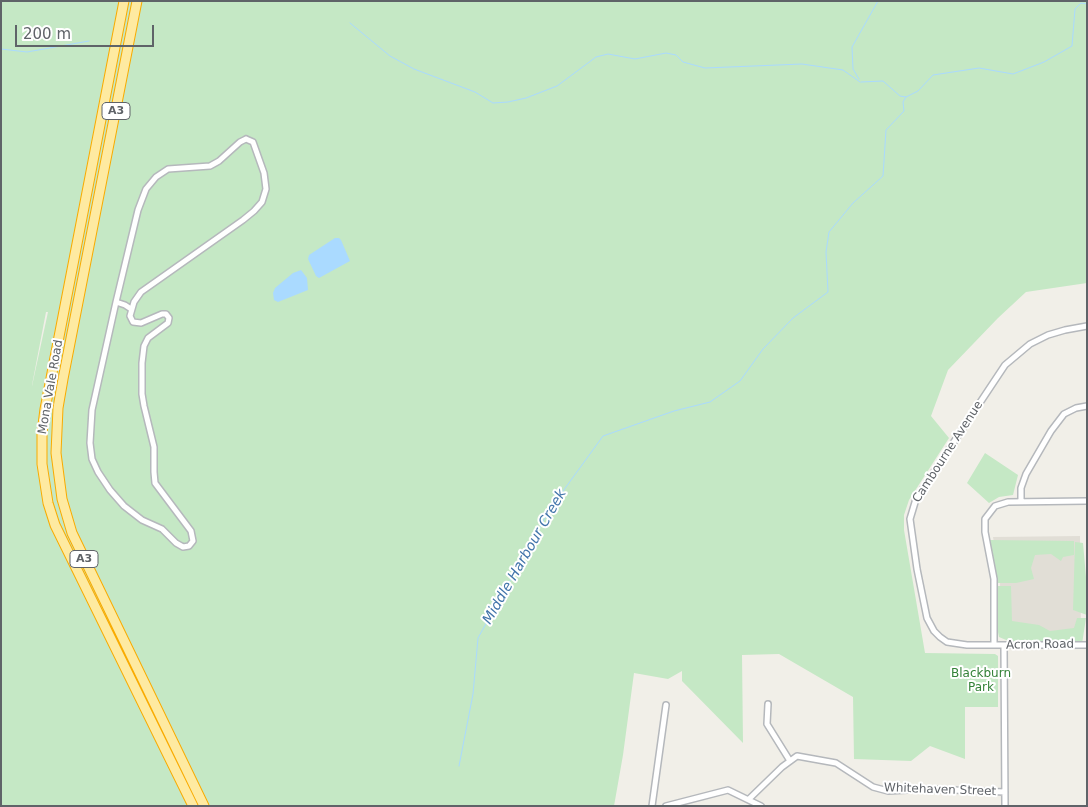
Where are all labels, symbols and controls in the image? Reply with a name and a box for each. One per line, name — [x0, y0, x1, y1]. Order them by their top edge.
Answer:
scale bar — [18, 15, 156, 47]
text: 200 m — [23, 25, 71, 43]
road number: A3 — [102, 102, 130, 120]
street label: Mona Vale Road — [36, 339, 66, 435]
street label: Cambourne Avenue — [910, 399, 986, 505]
water label: Middle Harbour Creek — [479, 487, 571, 627]
road number: A3 — [70, 550, 98, 568]
street label: Acron Road — [1006, 637, 1074, 653]
park label: Blackburn Park — [951, 667, 1011, 695]
street label: Whitehaven Street — [884, 781, 996, 799]

